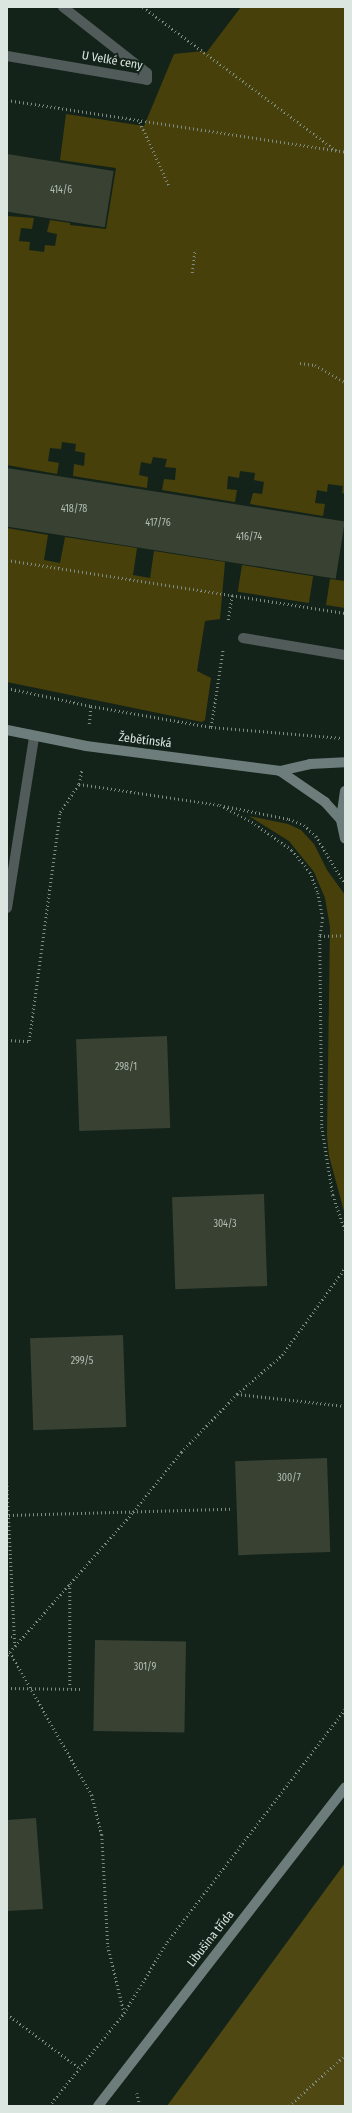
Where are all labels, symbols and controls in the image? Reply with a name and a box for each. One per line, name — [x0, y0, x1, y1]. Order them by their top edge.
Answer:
street label: U Velké ceny — [80, 49, 144, 73]
house number: 414/6 — [50, 185, 72, 197]
house number: 418/78 — [61, 504, 87, 516]
house number: 417/76 — [145, 518, 171, 530]
house number: 416/74 — [236, 532, 262, 544]
street label: Žebětínská — [118, 731, 172, 751]
house number: 298/1 — [115, 1062, 137, 1074]
house number: 304/3 — [213, 1219, 237, 1231]
house number: 299/5 — [71, 1356, 93, 1368]
house number: 300/7 — [277, 1473, 301, 1485]
house number: 301/9 — [134, 1662, 156, 1674]
street label: Libušina třída — [185, 1908, 237, 1970]

